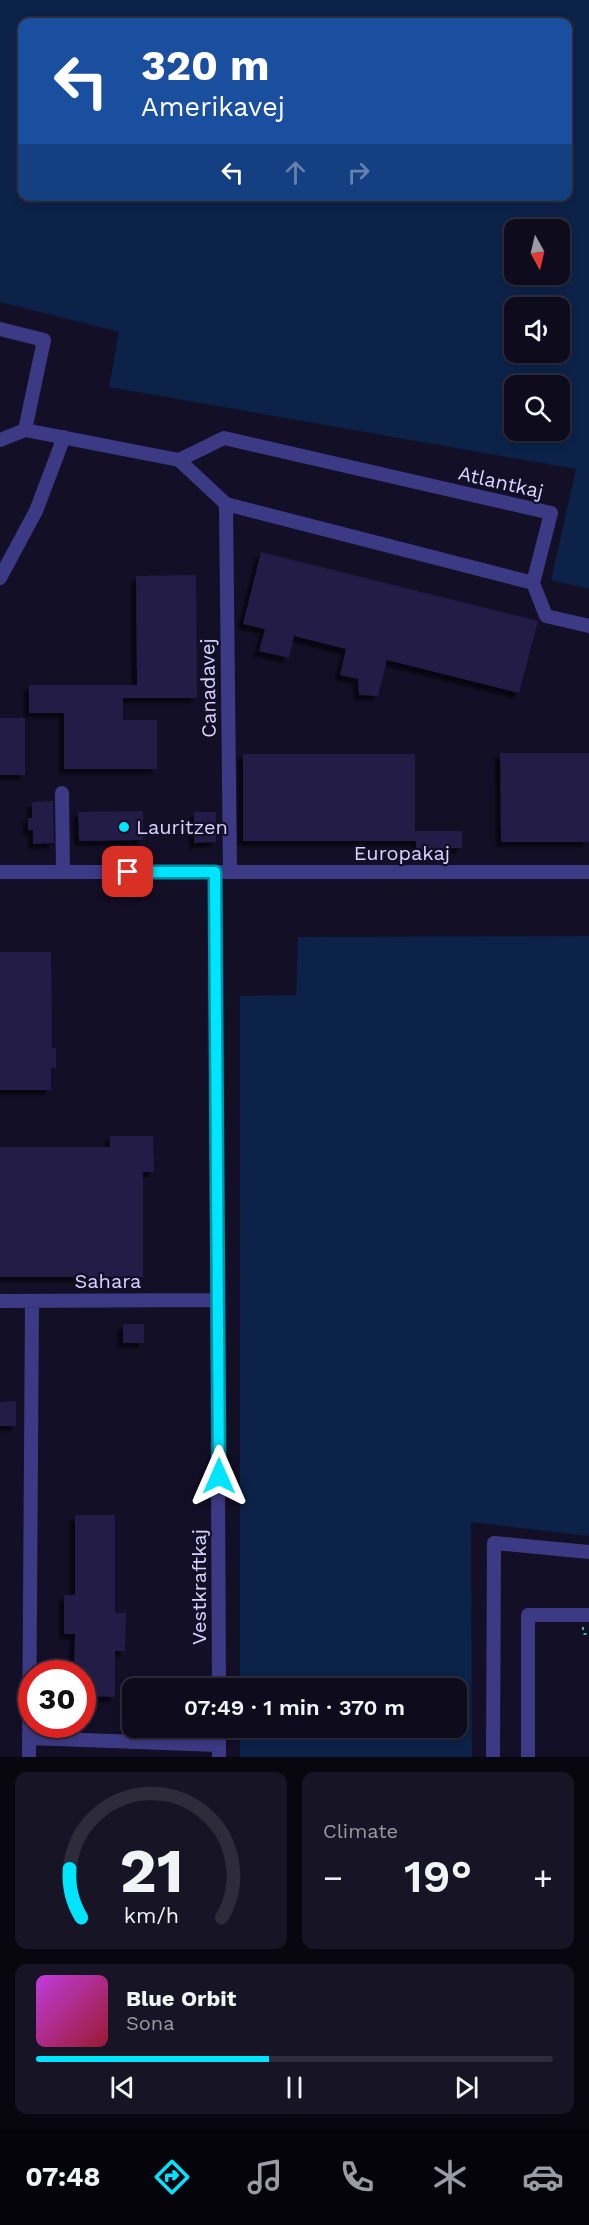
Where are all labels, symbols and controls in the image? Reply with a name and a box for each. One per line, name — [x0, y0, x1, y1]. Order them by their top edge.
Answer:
text: 320 m — [141, 41, 270, 90]
icon: left — [42, 42, 120, 120]
text: Amerikavej — [141, 91, 285, 123]
icon: left — [216, 156, 249, 189]
icon: ahead — [279, 156, 312, 189]
icon: right — [342, 156, 375, 189]
north arrow — [504, 219, 570, 285]
map controls — [504, 219, 570, 441]
button: sound — [504, 297, 570, 363]
button: search — [504, 375, 570, 441]
street label: Atlantkaj — [456, 461, 546, 503]
street label: Canadavej — [195, 638, 221, 738]
place label: Lauritzen — [136, 815, 228, 839]
marker: Lauritzen — [117, 820, 131, 834]
street label: Europakaj — [354, 841, 450, 865]
pin — [102, 846, 153, 897]
icon: arrive — [111, 855, 144, 888]
street label: Sahara — [75, 1269, 141, 1293]
position arrow — [187, 1444, 251, 1508]
street label: Vestkraftkaj — [187, 1529, 211, 1645]
speed limit sign: 30 — [18, 1660, 96, 1738]
text: 07:49 · 1 min · 370 m — [184, 1695, 405, 1720]
text: Climate — [323, 1819, 398, 1843]
text: 21 — [119, 1834, 183, 1907]
text: 19° — [404, 1850, 472, 1903]
text: − — [323, 1858, 343, 1897]
text: + — [533, 1858, 553, 1897]
text: km/h — [123, 1903, 179, 1928]
text: Blue Orbit — [126, 1986, 236, 2011]
text: Sona — [126, 2011, 175, 2035]
icon: previous — [106, 2071, 139, 2104]
icon: pause — [278, 2071, 311, 2104]
icon: next — [450, 2071, 483, 2104]
icon: directions — [151, 2156, 193, 2198]
icon: music — [244, 2156, 286, 2198]
icon: phone — [336, 2156, 378, 2198]
icon: climate — [429, 2156, 471, 2198]
icon: car — [522, 2156, 564, 2198]
text: 07:48 — [25, 2161, 100, 2193]

